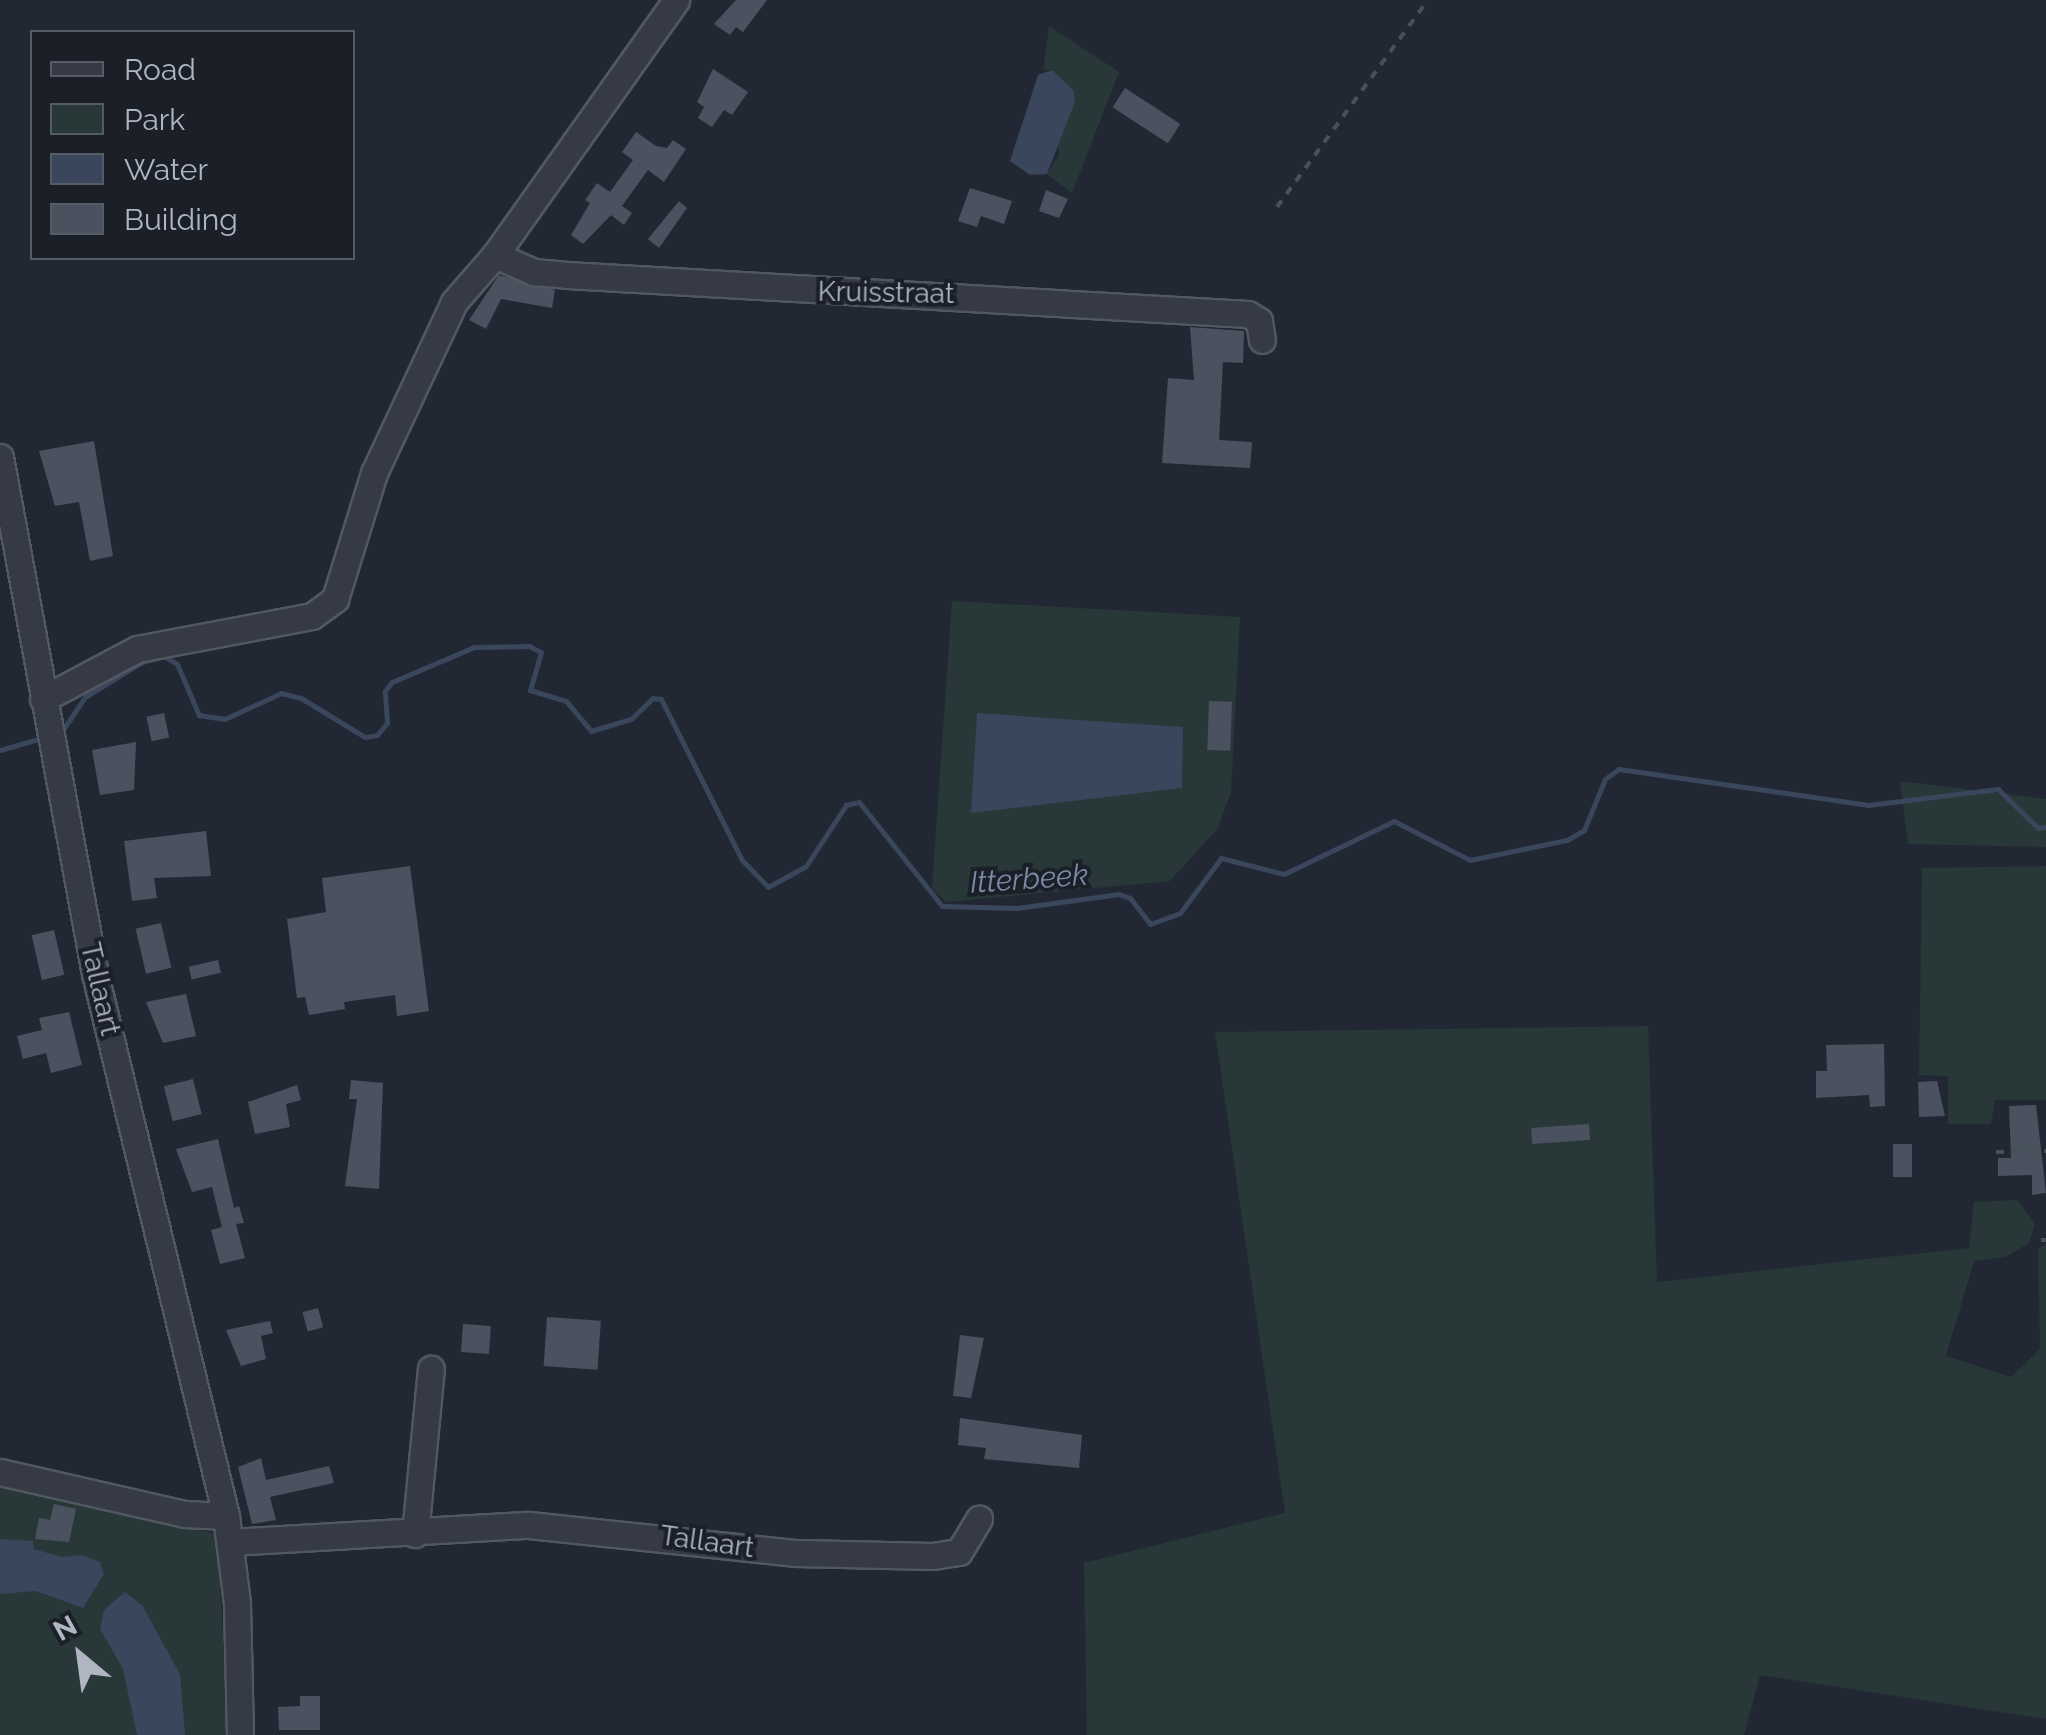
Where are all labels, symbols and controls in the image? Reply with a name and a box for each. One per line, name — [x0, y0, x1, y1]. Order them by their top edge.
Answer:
legend — [30, 30, 355, 260]
text: Road — [124, 52, 196, 87]
text: Park — [124, 102, 185, 137]
text: Water — [124, 152, 208, 187]
text: Building — [124, 202, 238, 237]
street label: Kruisstraat — [817, 275, 955, 311]
water label: Itterbeek — [969, 857, 1089, 901]
street label: Tallaart — [73, 939, 127, 1039]
street label: Tallaart — [658, 1519, 756, 1565]
north arrow — [30, 1605, 130, 1705]
text: N — [48, 1609, 83, 1648]

